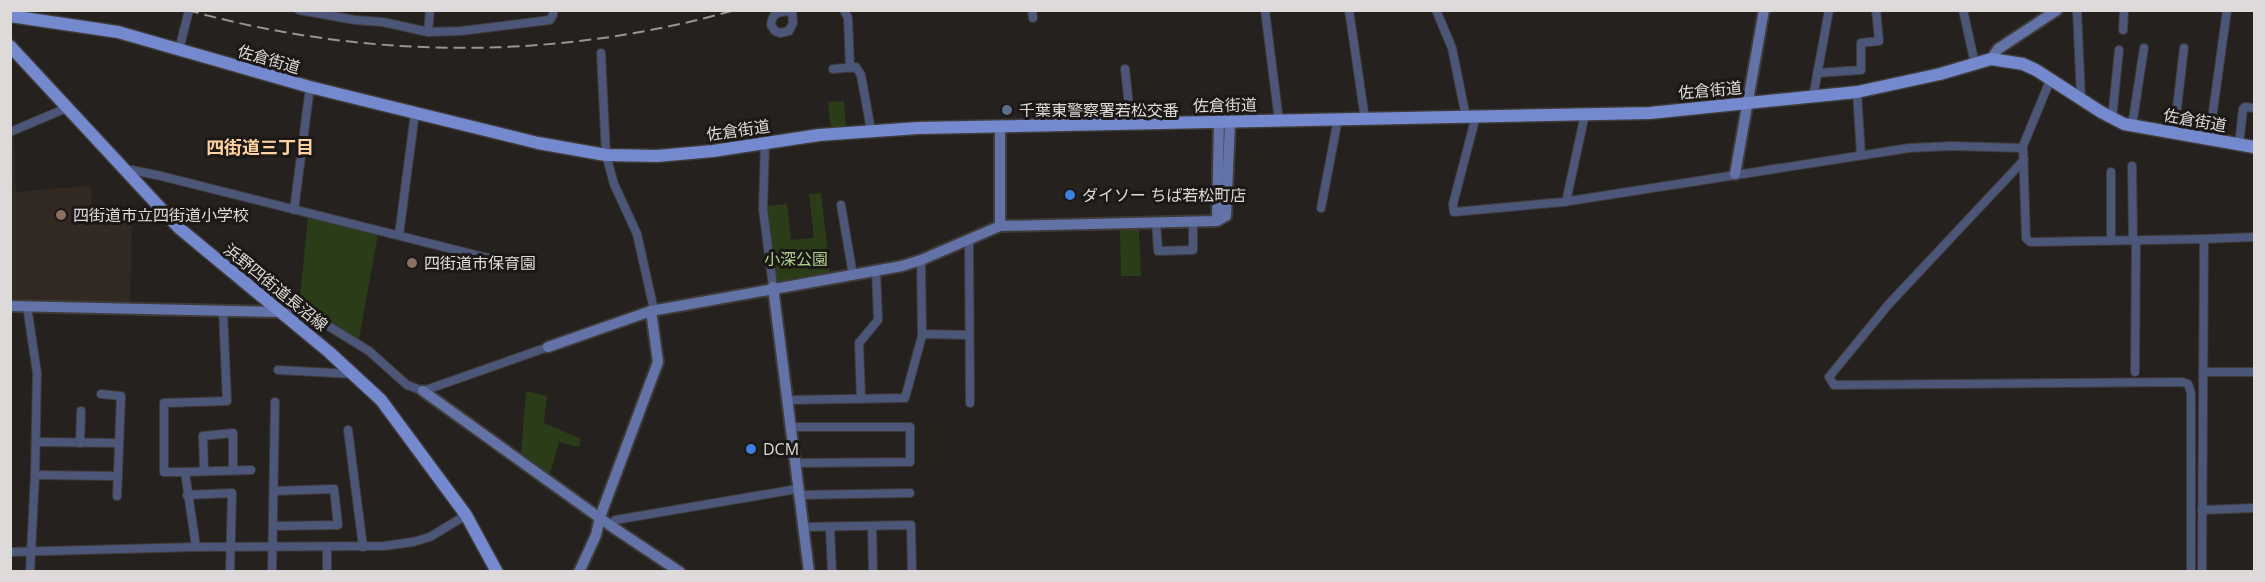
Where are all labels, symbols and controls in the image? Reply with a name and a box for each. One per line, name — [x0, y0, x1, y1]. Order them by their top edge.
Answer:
street label: 佐倉街道 — [235, 40, 303, 78]
street label: 佐倉街道 — [1677, 76, 1743, 104]
street label: 佐倉街道 — [1193, 93, 1257, 117]
place label: 千葉東警察署若松交番 — [1019, 99, 1179, 121]
marker: 千葉東警察署若松交番 — [1000, 103, 1014, 117]
street label: 佐倉街道 — [2162, 104, 2228, 136]
street label: 佐倉街道 — [705, 115, 771, 145]
district label: 四街道三丁目 — [206, 135, 314, 159]
place label: ダイソー ちば若松町店 — [1082, 184, 1246, 206]
marker: ダイソー ちば若松町店 — [1063, 188, 1077, 202]
place label: 四街道市立四街道小学校 — [73, 204, 249, 226]
marker: 四街道市立四街道小学校 — [54, 208, 68, 222]
street label: 浜野四街道長沼線 — [219, 238, 333, 336]
park label: 小深公園 — [764, 248, 828, 270]
place label: 四街道市保育園 — [424, 252, 536, 274]
marker: 四街道市保育園 — [405, 256, 419, 270]
place label: DCM — [763, 438, 799, 460]
marker: DCM — [744, 442, 758, 456]

